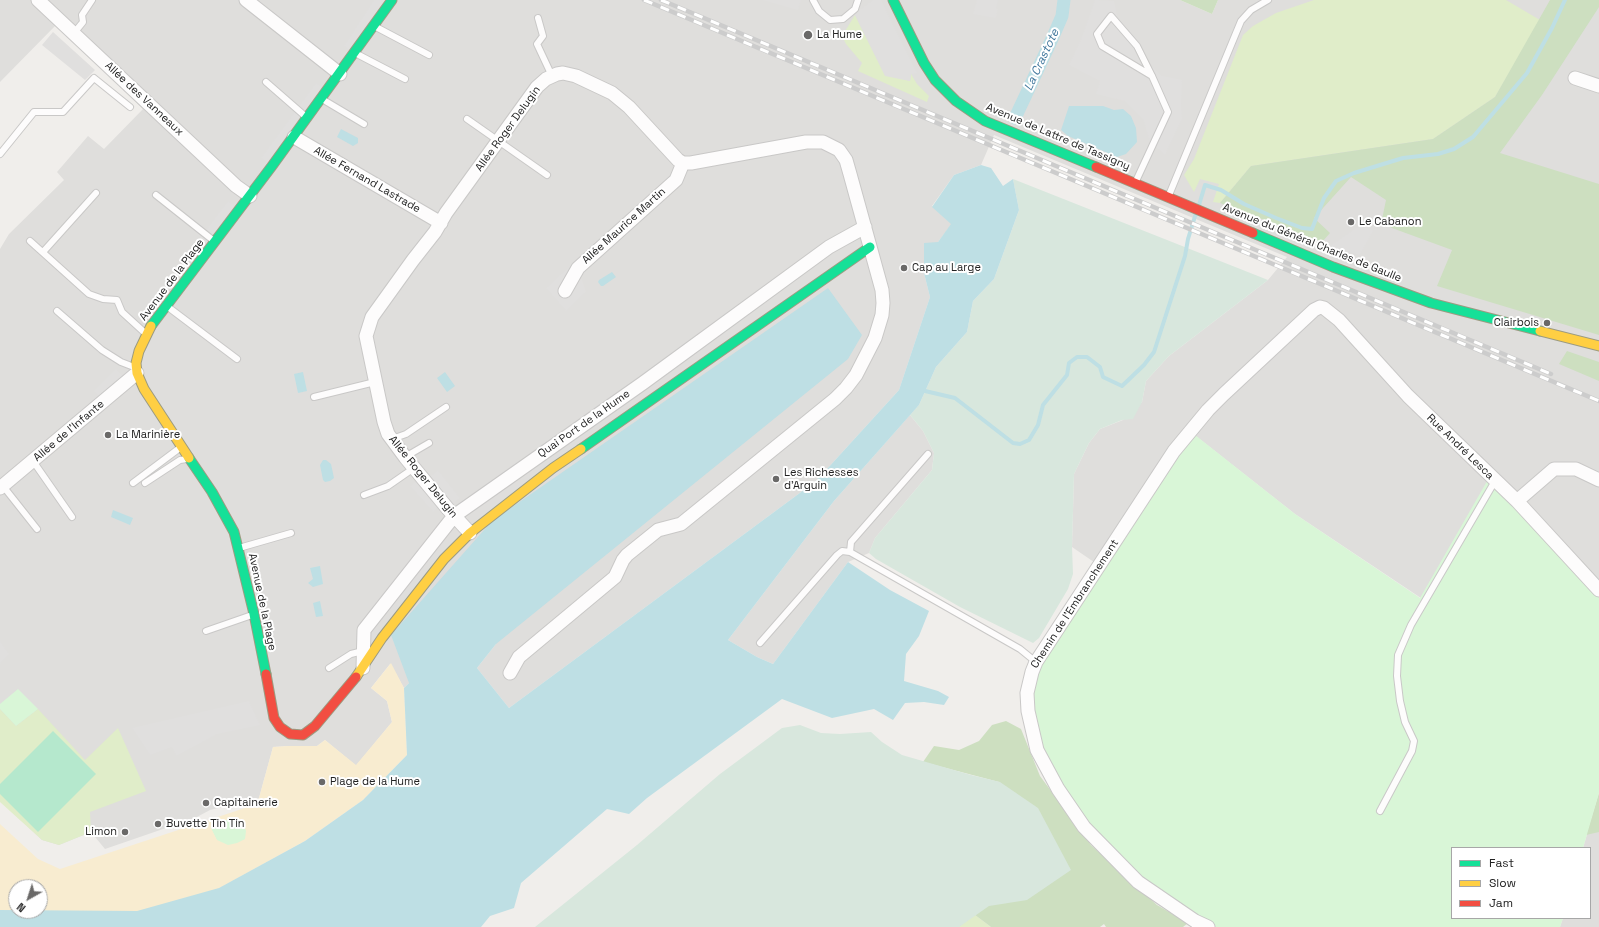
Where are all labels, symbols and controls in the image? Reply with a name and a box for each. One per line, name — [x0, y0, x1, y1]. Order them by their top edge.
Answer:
water label: La Crastote — [1021, 27, 1063, 93]
place label: La Hume — [817, 28, 862, 42]
marker: La Hume — [802, 29, 814, 41]
street label: Allée des Vanneaux — [102, 59, 186, 139]
street label: Allée Roger Delugin — [473, 84, 543, 174]
street label: Avenue de Lattre de Tassigny — [984, 101, 1132, 173]
street label: Allée Fernand Lastrade — [311, 144, 423, 216]
street label: Allée Maurice Martin — [580, 185, 668, 267]
street label: Avenue du Général Charles de Gaulle — [1221, 201, 1403, 285]
place label: Le Cabanon — [1359, 215, 1421, 229]
marker: Le Cabanon — [1346, 217, 1356, 227]
street label: Avenue de la Plage — [137, 236, 207, 324]
place label: Cap au Large — [912, 261, 981, 275]
marker: Cap au Large — [899, 263, 909, 273]
place label: Clairbois — [1494, 316, 1539, 330]
marker: Clairbois — [1542, 318, 1552, 328]
street label: Quai Port de la Hume — [535, 387, 633, 461]
street label: Allée de l'Infante — [31, 398, 107, 464]
street label: Rue André Lesca — [1424, 412, 1496, 482]
place label: La Marinière — [116, 428, 180, 442]
marker: La Marinière — [103, 430, 113, 440]
street label: Allée Roger Delugin — [386, 433, 460, 521]
place label: Les Richesses d'Arguin — [784, 466, 858, 492]
marker: Les Richesses d'Arguin — [771, 474, 781, 484]
street label: Chemin de l'Embranchement — [1028, 537, 1122, 671]
street label: Avenue de la Plage — [245, 552, 279, 652]
place label: Plage de la Hume — [330, 775, 420, 789]
marker: Plage de la Hume — [317, 777, 327, 787]
place label: Capitainerie — [214, 796, 278, 810]
marker: Capitainerie — [201, 798, 211, 808]
place label: Buvette Tin Tin — [166, 817, 245, 831]
marker: Buvette Tin Tin — [153, 819, 163, 829]
place label: Limon — [85, 825, 117, 839]
marker: Limon — [120, 827, 130, 837]
legend — [1451, 847, 1591, 919]
text: Fast — [1489, 855, 1514, 871]
text: Slow — [1489, 875, 1516, 891]
north arrow — [8, 879, 48, 919]
text: Jam — [1489, 895, 1513, 911]
text: N — [14, 900, 28, 915]

